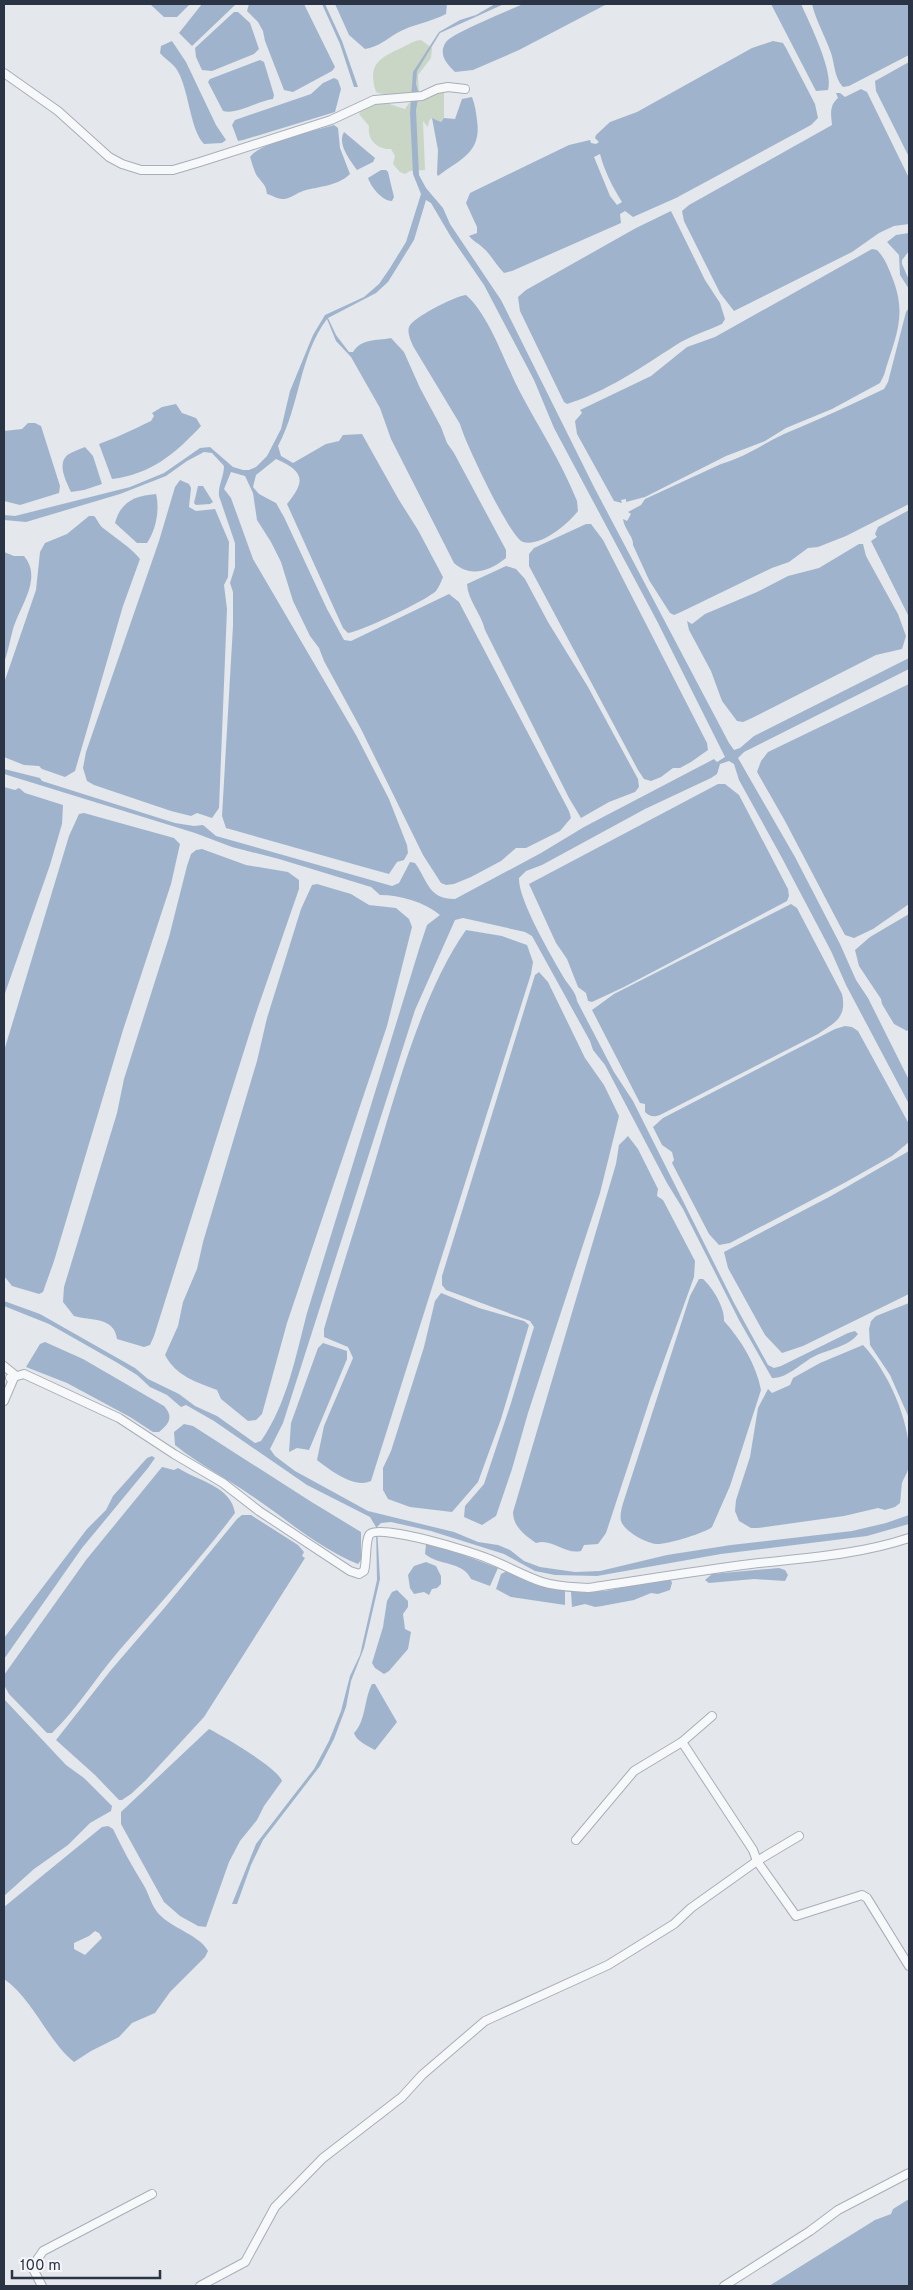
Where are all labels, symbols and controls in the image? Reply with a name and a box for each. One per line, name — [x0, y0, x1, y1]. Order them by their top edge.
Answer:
scale bar — [12, 2248, 160, 2280]
text: 100 m — [20, 2257, 61, 2276]

